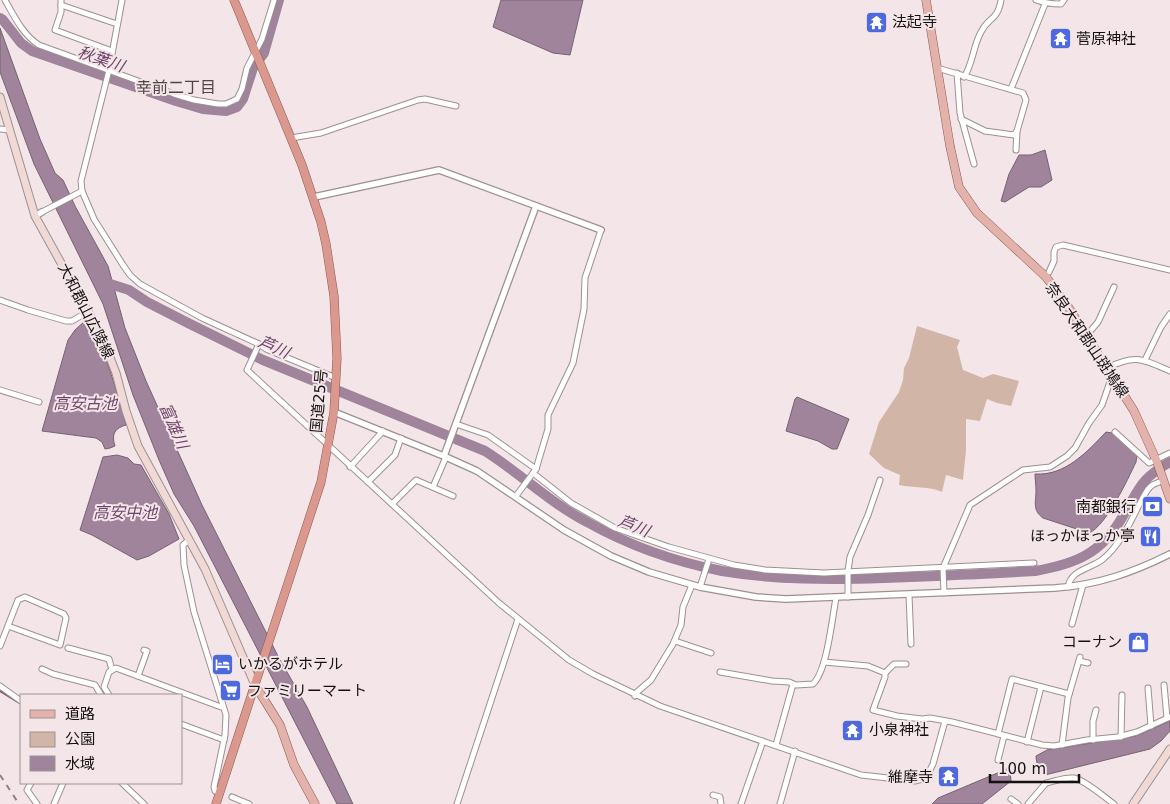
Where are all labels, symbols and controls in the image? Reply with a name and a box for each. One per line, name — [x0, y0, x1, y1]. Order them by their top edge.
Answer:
temple icon: 法起寺 — [864, 10, 888, 34]
place label: 法起寺 — [892, 13, 937, 31]
temple icon: 菅原神社 — [1048, 27, 1072, 51]
place label: 菅原神社 — [1076, 30, 1136, 48]
water label: 秋葉川 — [75, 42, 129, 76]
district label: 幸前二丁目 — [136, 78, 216, 97]
street label: 大和郡山広陵線 — [54, 260, 118, 362]
street label: 奈良大和郡山斑鳩線 — [1042, 279, 1132, 401]
water label: 芦川 — [256, 332, 294, 363]
street label: 国道25号 — [307, 368, 331, 434]
water label: 高安古池 — [53, 394, 119, 413]
water label: 富雄川 — [156, 400, 193, 454]
bank icon: 南都銀行 — [1140, 495, 1164, 519]
place label: 南都銀行 — [1076, 498, 1136, 516]
water label: 高安中池 — [93, 503, 159, 522]
water label: 芦川 — [616, 511, 654, 542]
restaurant icon: ほっかほっか亭 — [1139, 524, 1163, 548]
place label: ほっかほっか亭 — [1030, 527, 1135, 545]
shop icon: コーナン — [1126, 630, 1150, 654]
place label: コーナン — [1062, 633, 1122, 651]
hotel icon: いかるがホテル — [210, 652, 234, 676]
place label: いかるがホテル — [238, 655, 343, 673]
supermarket icon: ファミリーマート — [219, 679, 243, 703]
place label: ファミリーマート — [247, 682, 367, 700]
legend — [20, 694, 182, 784]
text: 道路 — [65, 705, 95, 723]
temple icon: 小泉神社 — [841, 718, 865, 742]
place label: 小泉神社 — [869, 721, 929, 739]
text: 公園 — [65, 730, 95, 748]
scale bar — [990, 752, 1079, 784]
text: 水域 — [65, 755, 95, 773]
text: 100 m — [998, 760, 1046, 778]
temple icon: 維摩寺 — [937, 765, 961, 789]
place label: 維摩寺 — [888, 768, 933, 786]

